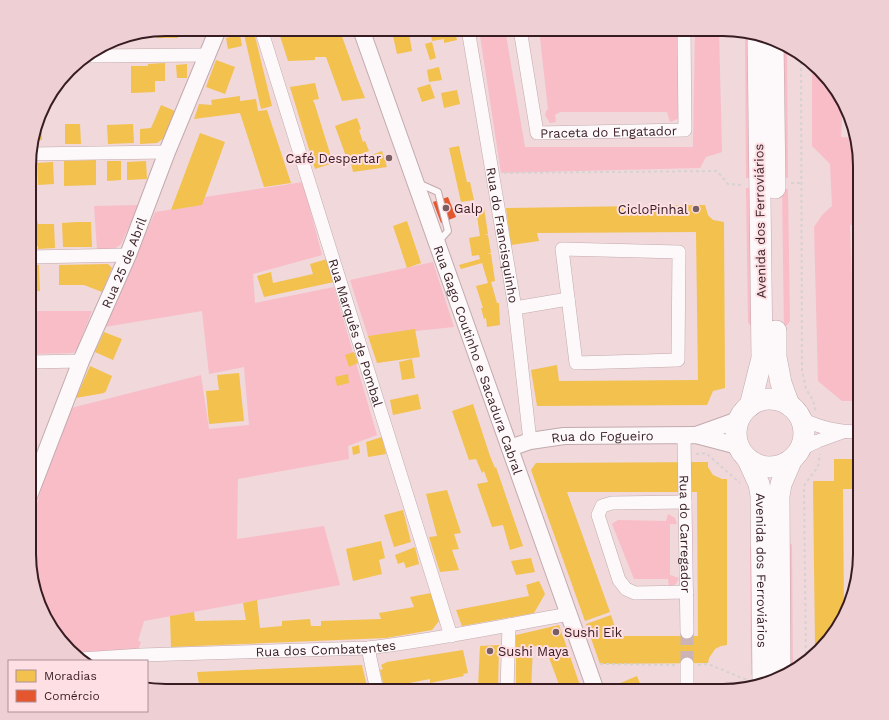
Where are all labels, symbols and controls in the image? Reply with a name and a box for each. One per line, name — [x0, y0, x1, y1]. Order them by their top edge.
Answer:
street label: Praceta do Engatador — [540, 123, 677, 140]
street label: Avenida dos Ferroviários — [751, 143, 769, 298]
place label: Café Despertar — [286, 151, 381, 166]
marker: Café Despertar — [384, 153, 394, 163]
street label: Rua do Francisquinho — [484, 166, 522, 304]
place label: Galp — [454, 201, 483, 216]
place label: CicloPinhal — [618, 202, 688, 217]
marker: Galp — [441, 203, 451, 213]
marker: CicloPinhal — [691, 204, 701, 214]
street label: Rua 25 de Abril — [98, 215, 149, 310]
street label: Rua Gago Coutinho e Sacadura Cabral — [431, 243, 526, 476]
street label: Rua Marquês de Pombal — [326, 257, 386, 408]
street label: Rua do Fogueiro — [550, 428, 654, 445]
street label: Rua do Carregador — [677, 475, 694, 593]
street label: Avenida dos Ferroviários — [753, 493, 770, 648]
place label: Sushi Eik — [564, 625, 623, 640]
marker: Sushi Eik — [551, 627, 561, 637]
street label: Rua dos Combatentes — [255, 637, 397, 659]
place label: Sushi Maya — [498, 644, 570, 659]
marker: Sushi Maya — [485, 646, 495, 656]
legend — [8, 660, 148, 712]
text: Moradias — [44, 669, 97, 683]
text: Comércio — [44, 689, 100, 703]

